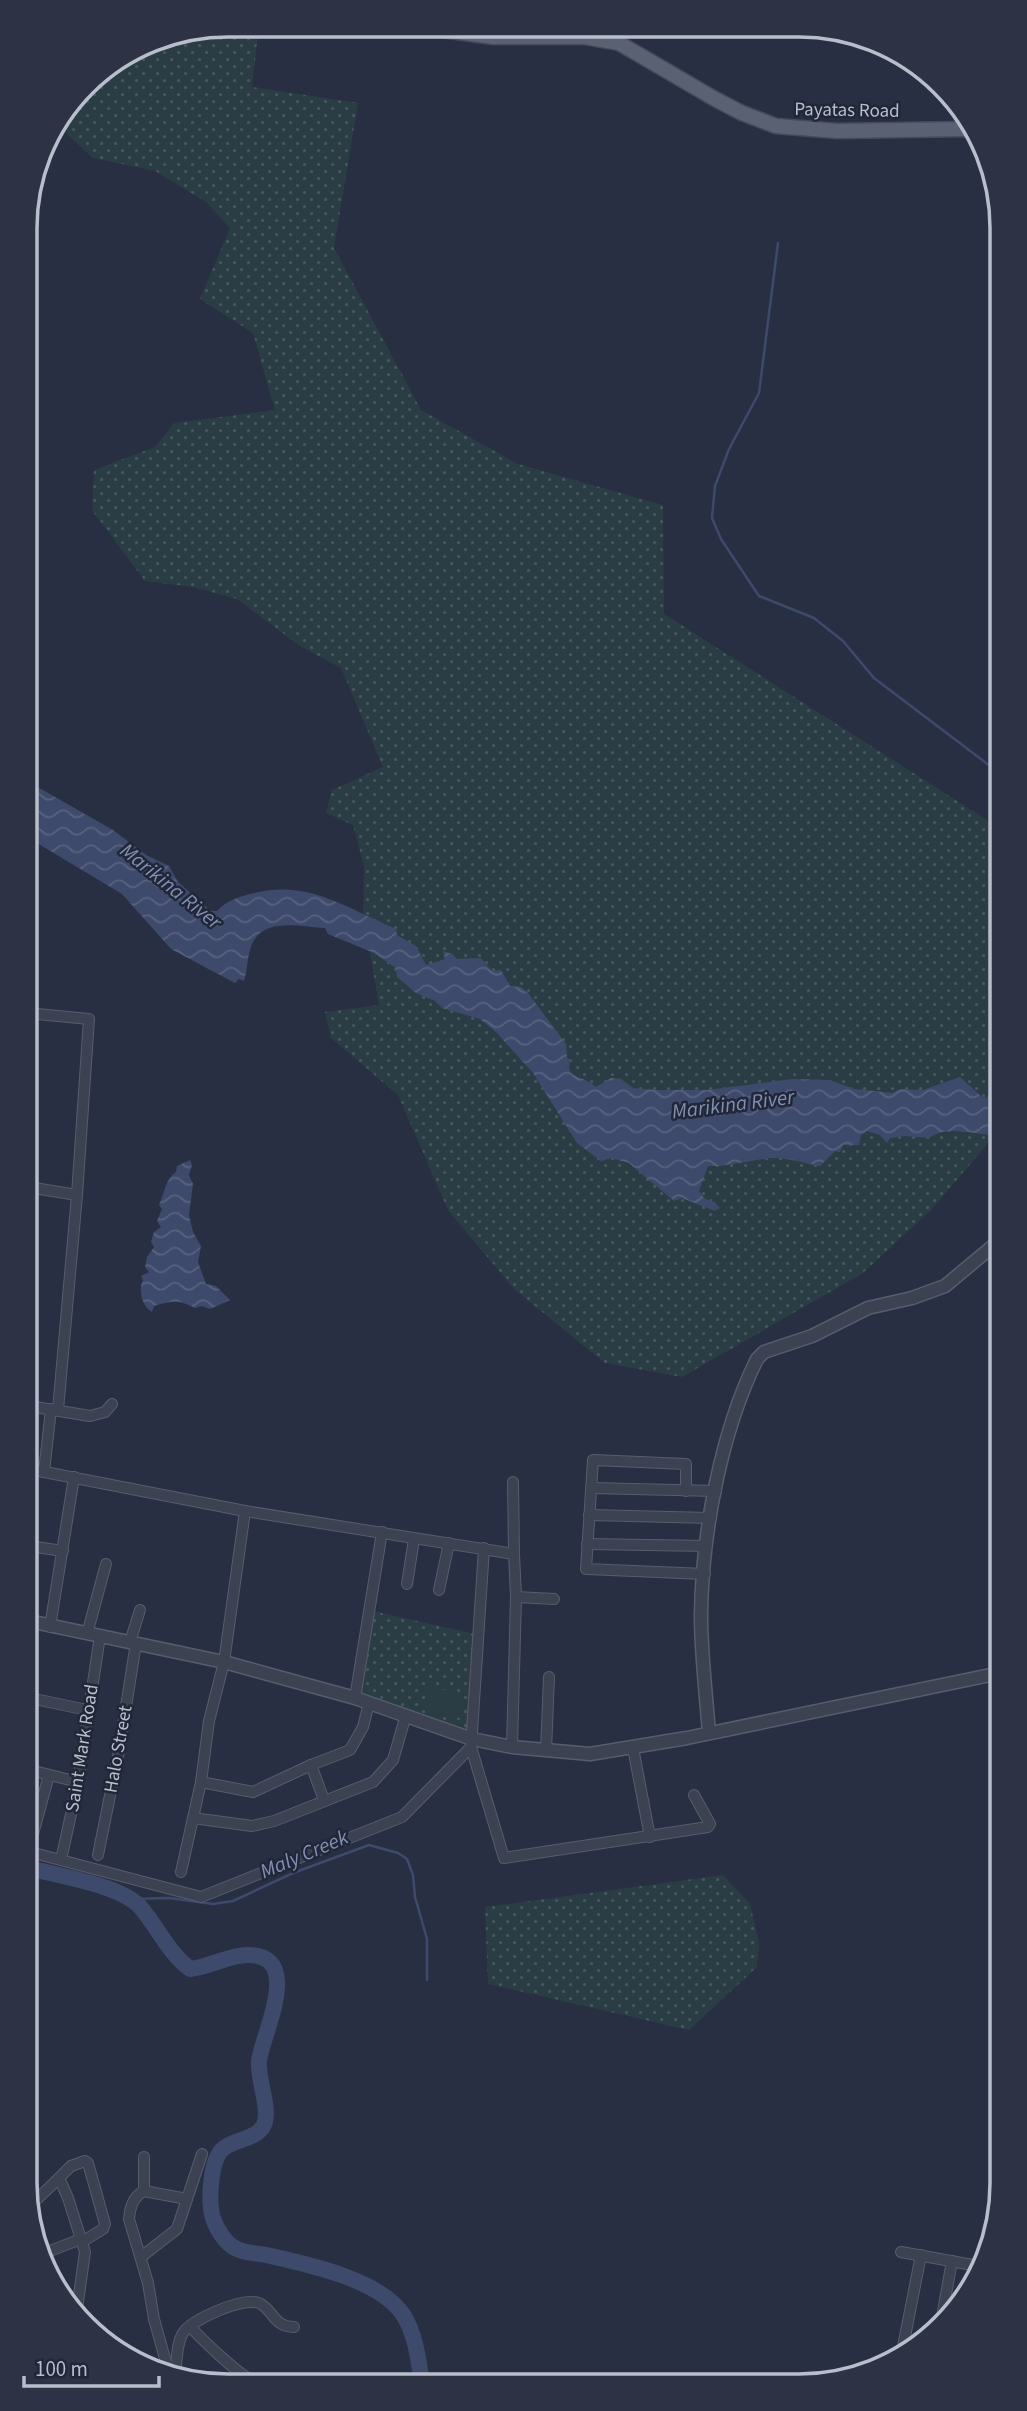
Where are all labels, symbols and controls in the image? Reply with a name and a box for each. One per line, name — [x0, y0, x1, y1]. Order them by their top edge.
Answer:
street label: Payatas Road — [794, 96, 900, 125]
water label: Marikina River — [114, 836, 229, 937]
water label: Marikina River — [670, 1082, 797, 1126]
street label: Saint Mark Road — [59, 1682, 106, 1814]
street label: Halo Street — [97, 1703, 140, 1795]
water label: Maly Creek — [255, 1822, 354, 1886]
scale bar — [24, 2344, 159, 2388]
text: 100 m — [35, 2354, 88, 2384]

